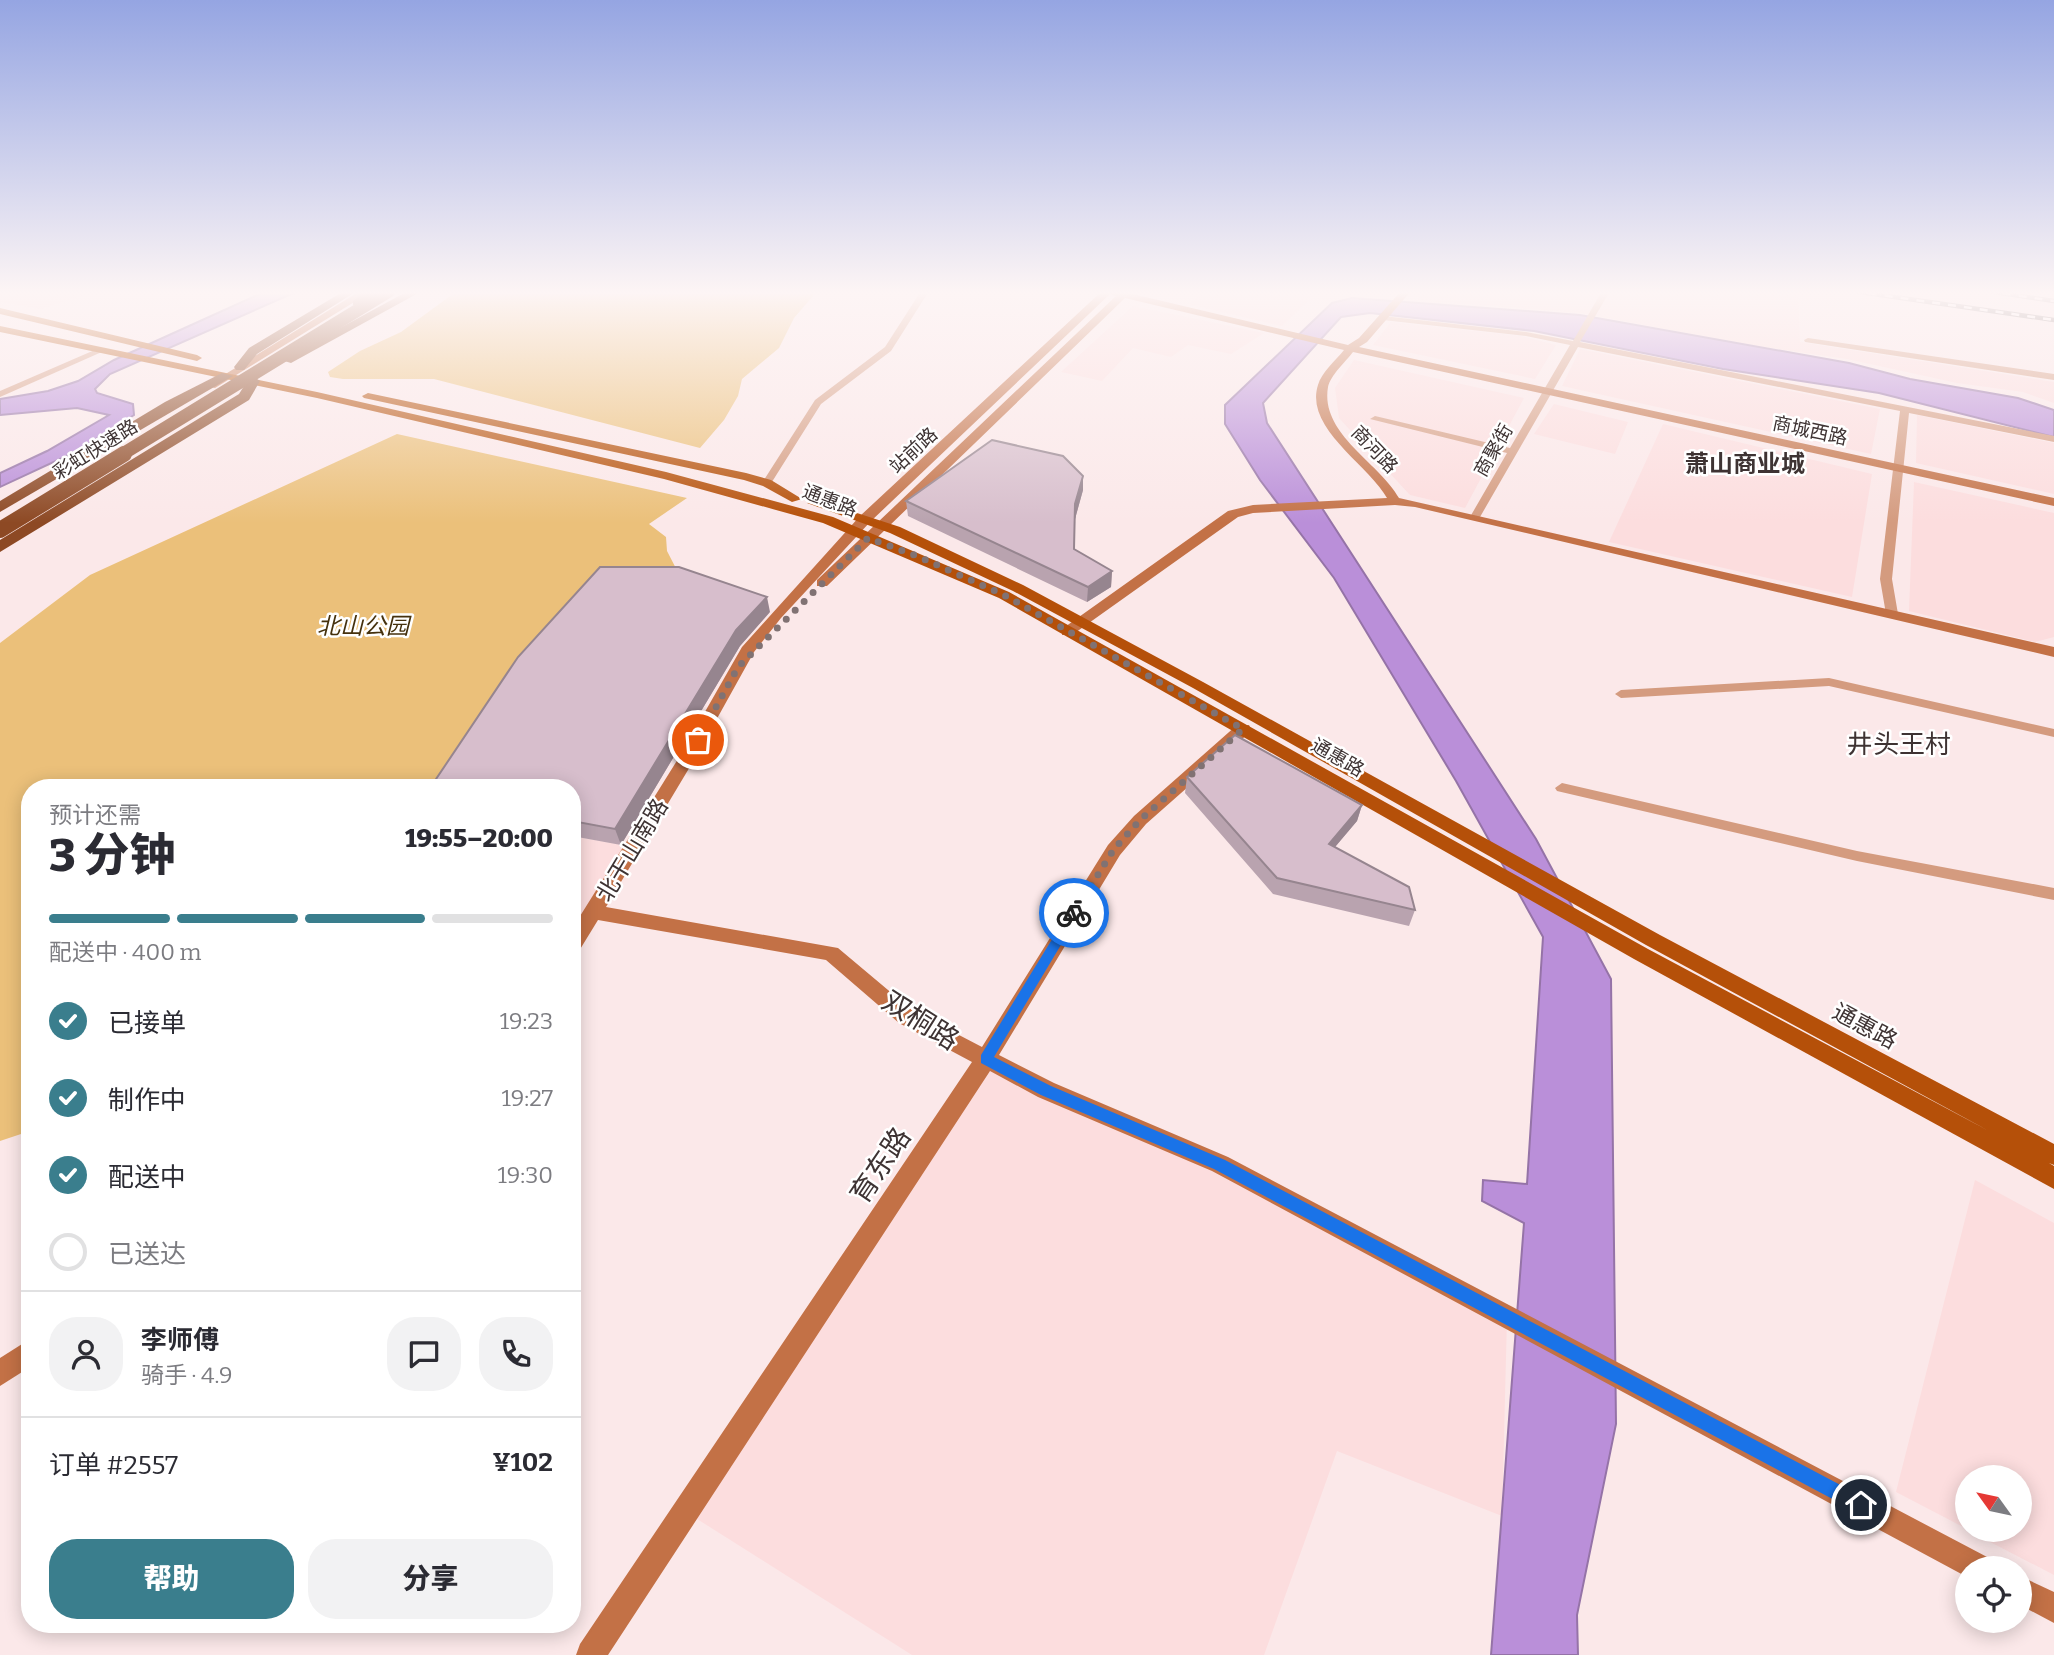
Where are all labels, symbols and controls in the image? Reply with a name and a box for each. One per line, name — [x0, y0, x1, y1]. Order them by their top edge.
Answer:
street label: 商城西路 — [1770, 411, 1849, 450]
street label: 彩虹快速路 — [49, 414, 142, 484]
street label: 商聚街 — [1469, 420, 1518, 481]
street label: 商河路 — [1347, 421, 1403, 478]
street label: 站前路 — [885, 423, 942, 478]
district label: 萧山商业城 — [1685, 450, 1805, 478]
street label: 通惠路 — [799, 480, 861, 521]
park label: 北山公园 — [317, 612, 412, 640]
pin — [668, 710, 728, 770]
icon: bag — [679, 721, 717, 759]
district label: 井头王村 — [1847, 729, 1951, 760]
street label: 通惠路 — [1307, 733, 1368, 782]
street label: 北干山南路 — [590, 794, 674, 906]
text: 预计还需 — [49, 801, 141, 829]
text: 19:55–20:00 — [405, 823, 553, 854]
text: 3 分钟 — [49, 828, 175, 883]
courier — [1039, 878, 1109, 948]
icon: bike — [1055, 894, 1093, 932]
text: 配送中 · 400 m — [49, 938, 202, 966]
street label: 双桐路 — [876, 984, 965, 1057]
street label: 通惠路 — [1828, 997, 1902, 1055]
icon: check — [49, 1002, 87, 1040]
text: 19:23 — [500, 1007, 553, 1035]
text: 已接单 — [108, 1008, 186, 1039]
icon: check — [49, 1079, 87, 1117]
text: 19:27 — [502, 1084, 553, 1112]
text: 制作中 — [108, 1085, 186, 1116]
street label: 育东路 — [843, 1121, 918, 1209]
icon: check — [49, 1156, 87, 1194]
text: 19:30 — [497, 1161, 553, 1189]
text: 配送中 — [108, 1162, 186, 1193]
text: 已送达 — [108, 1239, 186, 1270]
button: person — [49, 1317, 123, 1391]
button: chat — [387, 1317, 461, 1391]
button: phone — [479, 1317, 553, 1391]
text: 李师傅 — [141, 1325, 219, 1356]
text: 骑手 · 4.9 — [141, 1361, 232, 1389]
text: ¥102 — [493, 1447, 553, 1478]
text: 订单 #2557 — [49, 1450, 178, 1481]
north arrow — [1955, 1465, 2032, 1542]
map controls — [1955, 1465, 2032, 1633]
pin — [1831, 1475, 1891, 1535]
icon: home — [1842, 1486, 1880, 1524]
button: 帮助 — [49, 1539, 294, 1619]
button: 分享 — [308, 1539, 553, 1619]
button: locate — [1955, 1556, 2032, 1633]

